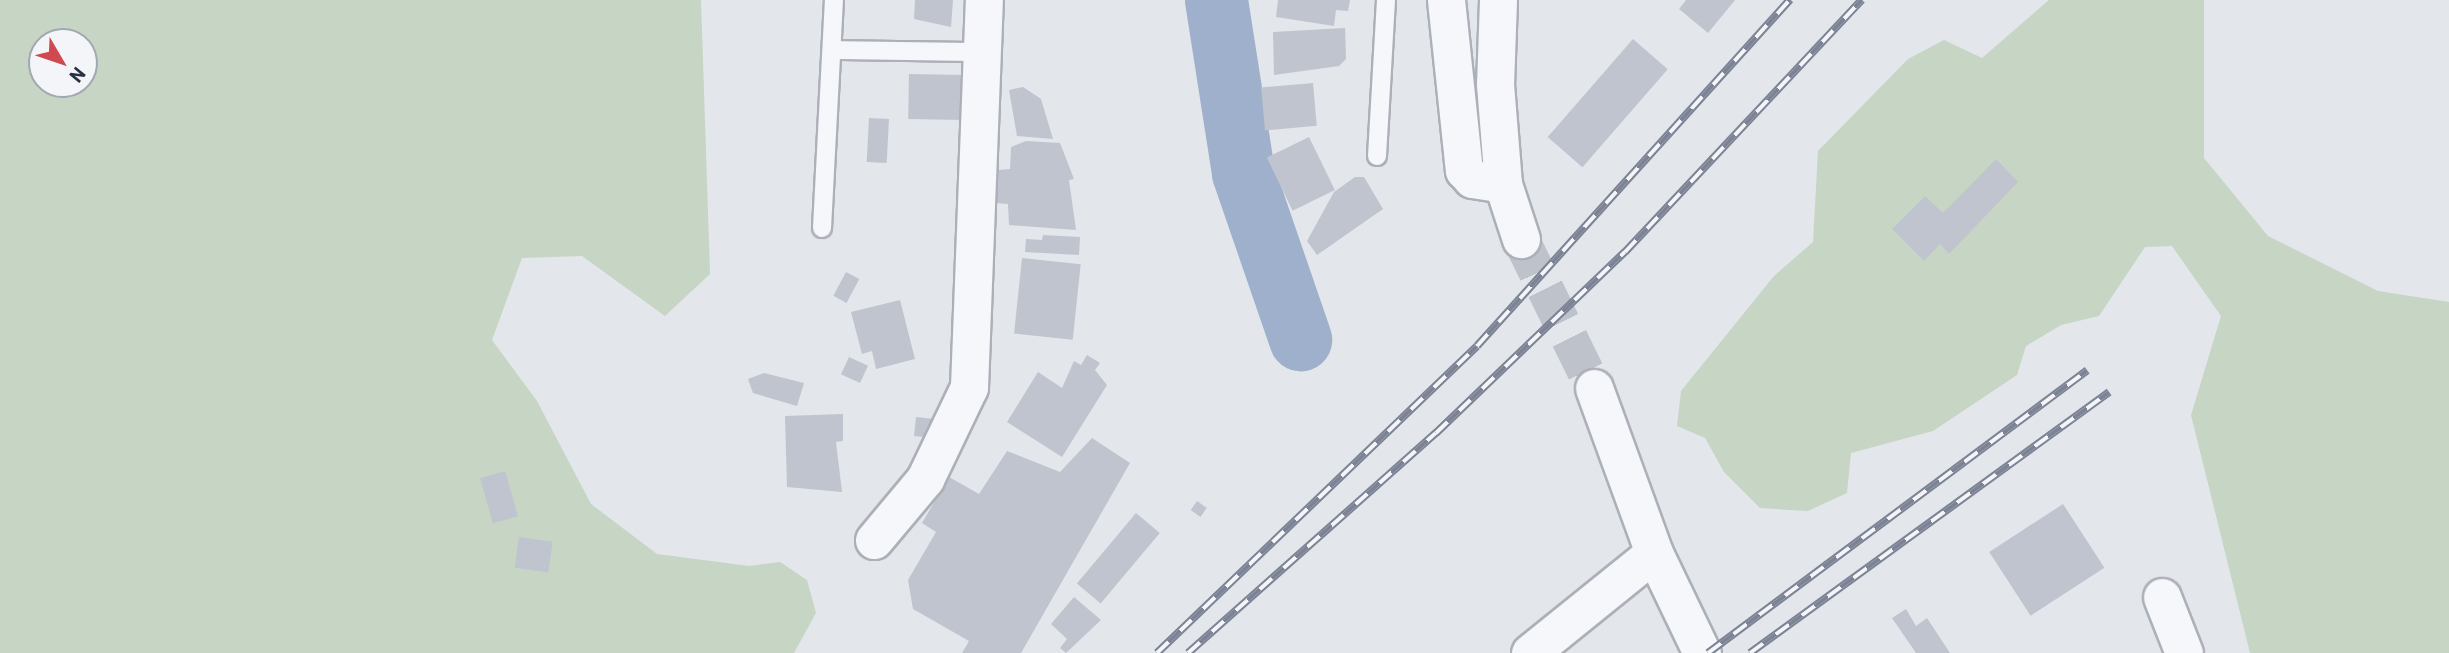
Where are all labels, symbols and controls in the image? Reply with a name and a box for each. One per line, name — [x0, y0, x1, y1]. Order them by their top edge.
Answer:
north arrow — [28, 28, 98, 98]
text: N — [65, 63, 91, 87]

